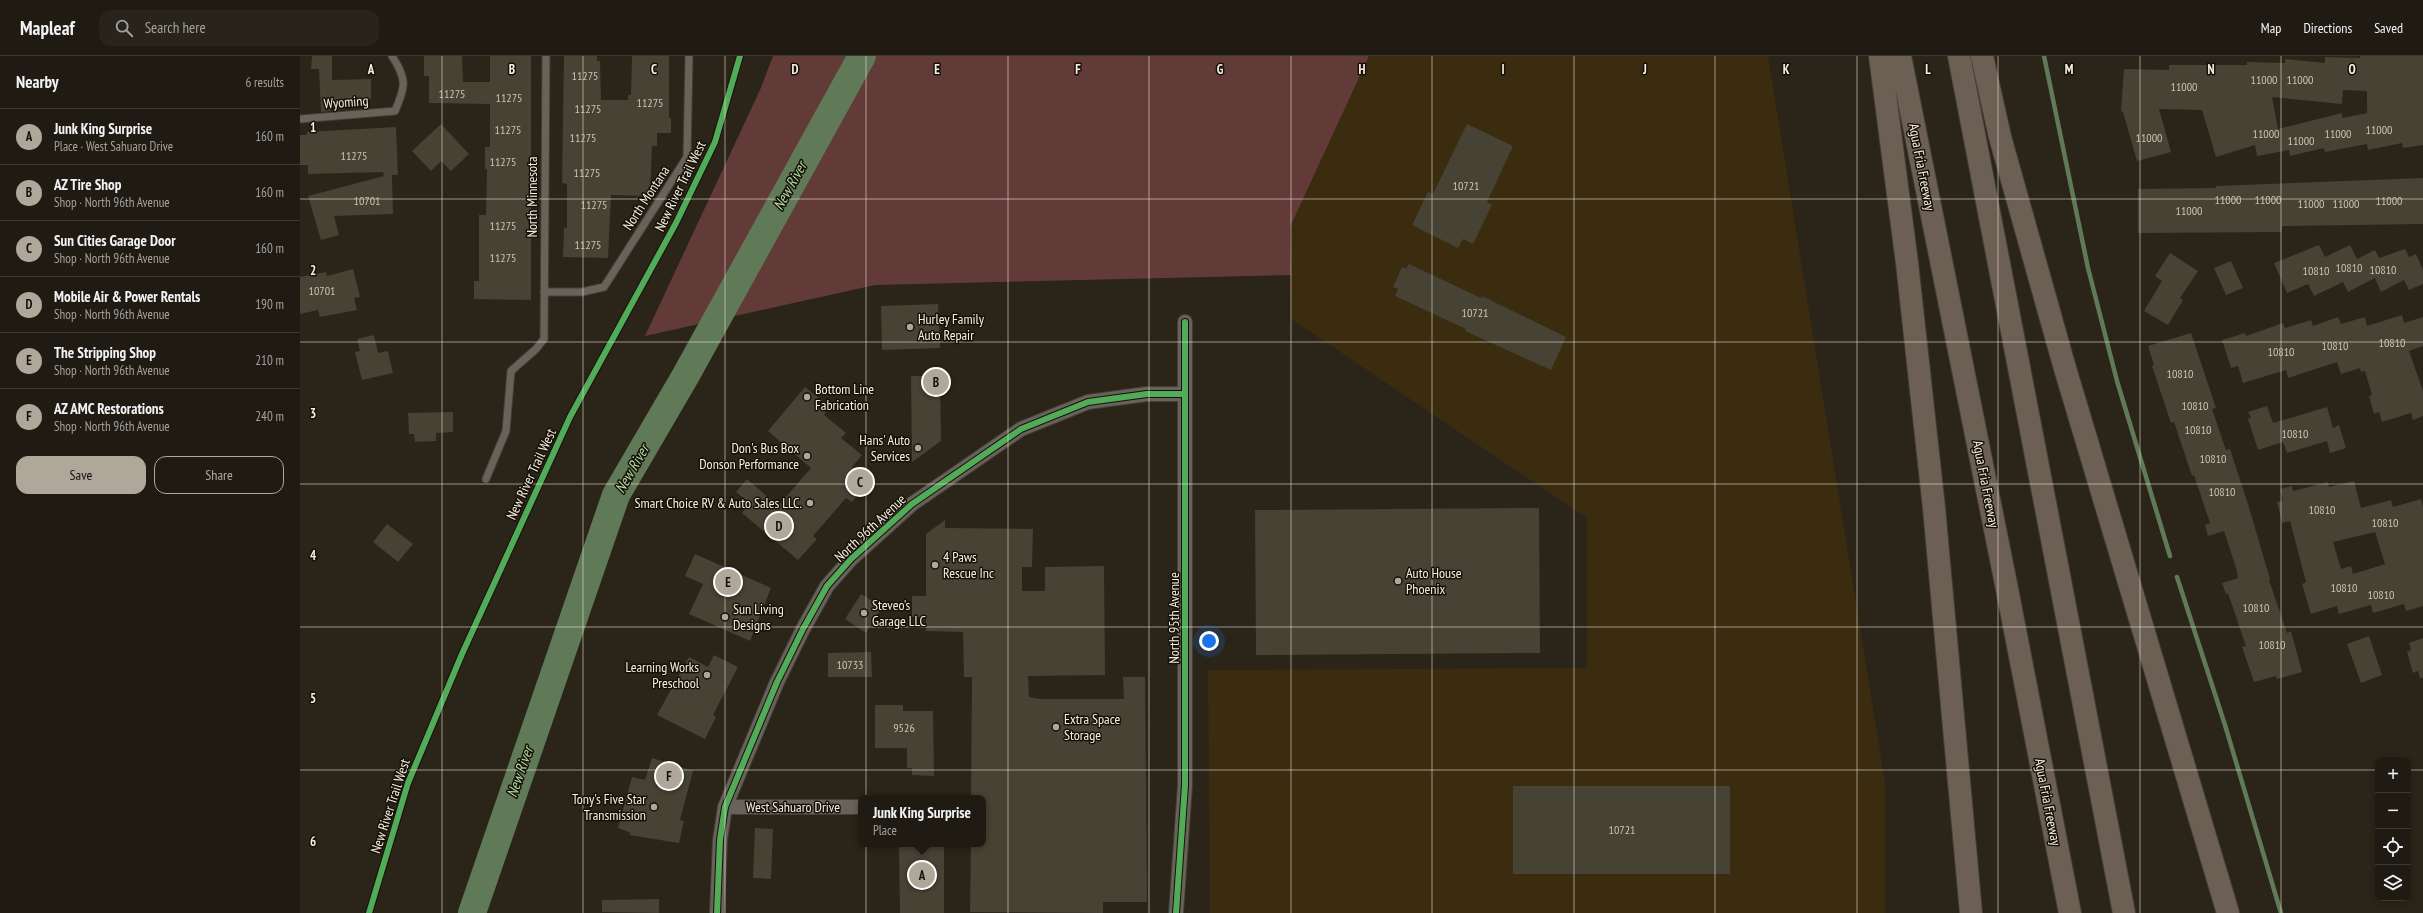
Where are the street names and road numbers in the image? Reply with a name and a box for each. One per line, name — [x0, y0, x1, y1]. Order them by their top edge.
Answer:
street label: Wyoming — [323, 91, 369, 113]
street label: Agua Fria Freeway — [1905, 122, 1939, 213]
street label: New River Trail West — [650, 138, 710, 234]
street label: North Minnesota — [523, 157, 541, 238]
street label: North Montana — [619, 162, 673, 234]
street label: New River Trail West — [502, 425, 560, 522]
street label: Agua Fria Freeway — [1969, 439, 2003, 530]
street label: North 96th Avenue — [830, 490, 910, 566]
street label: North 95th Avenue — [1165, 572, 1183, 664]
street label: New River Trail West — [366, 756, 414, 856]
street label: Agua Fria Freeway — [2031, 757, 2065, 848]
street label: West Sahuaro Drive — [746, 798, 840, 816]

